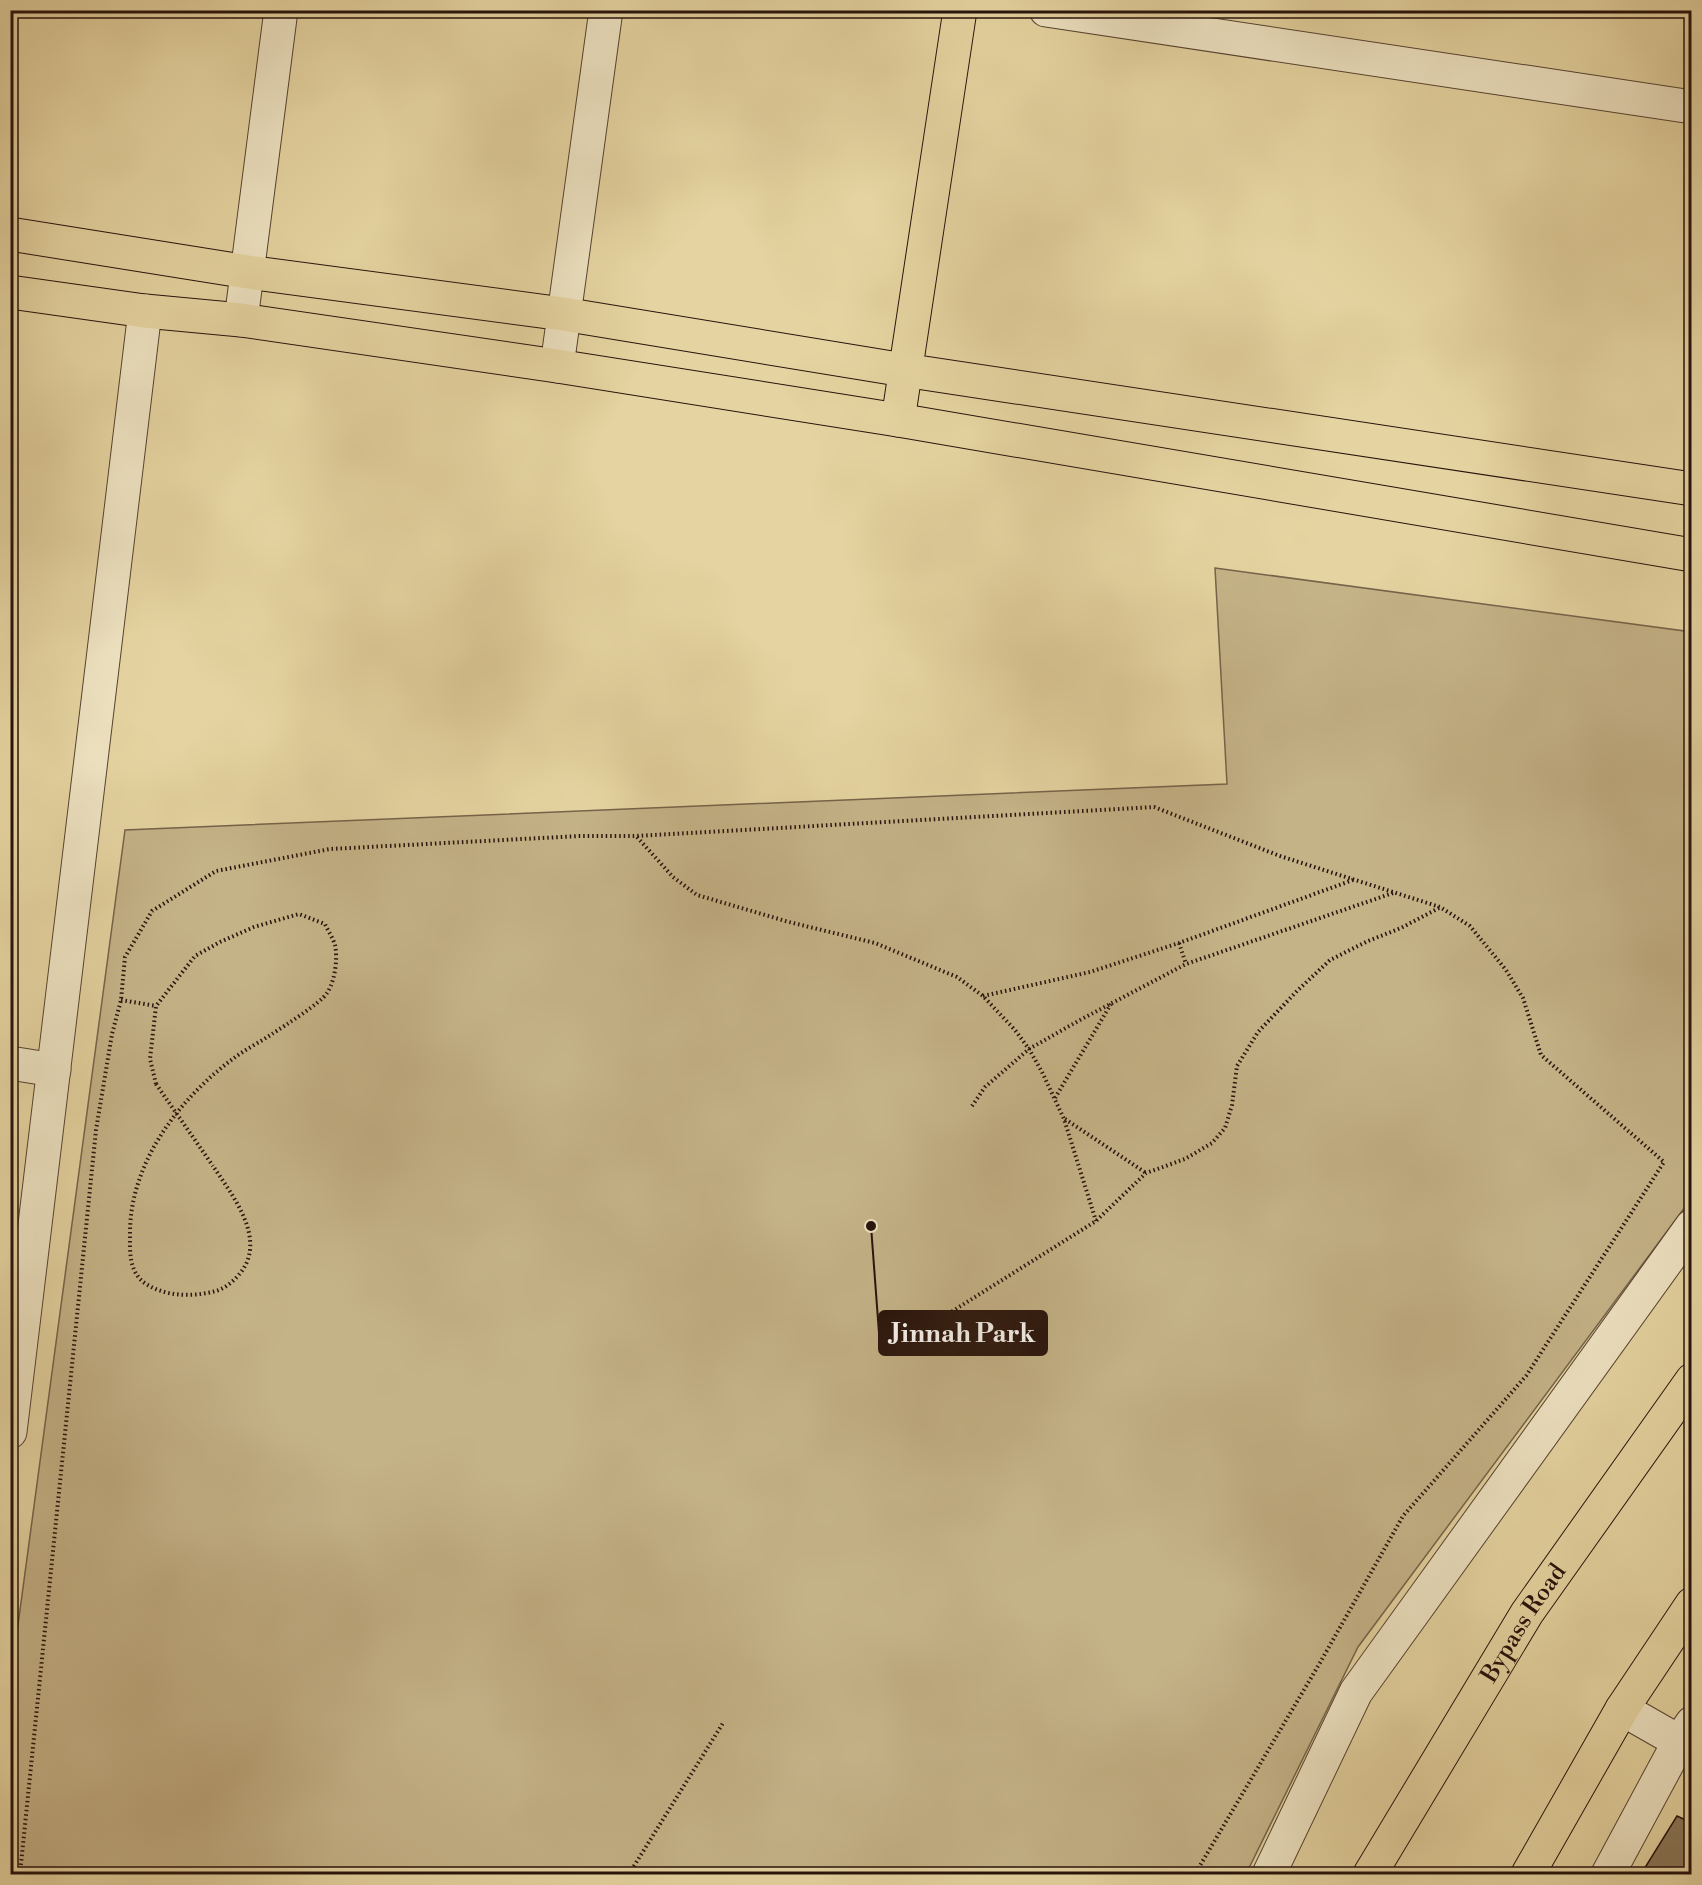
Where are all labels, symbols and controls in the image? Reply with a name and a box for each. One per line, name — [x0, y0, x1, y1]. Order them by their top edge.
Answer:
callout: Jinnah Park — [879, 1311, 1047, 1355]
text: Jinnah Park — [888, 1318, 1036, 1350]
street label: Bypass Road — [1474, 1558, 1573, 1689]

